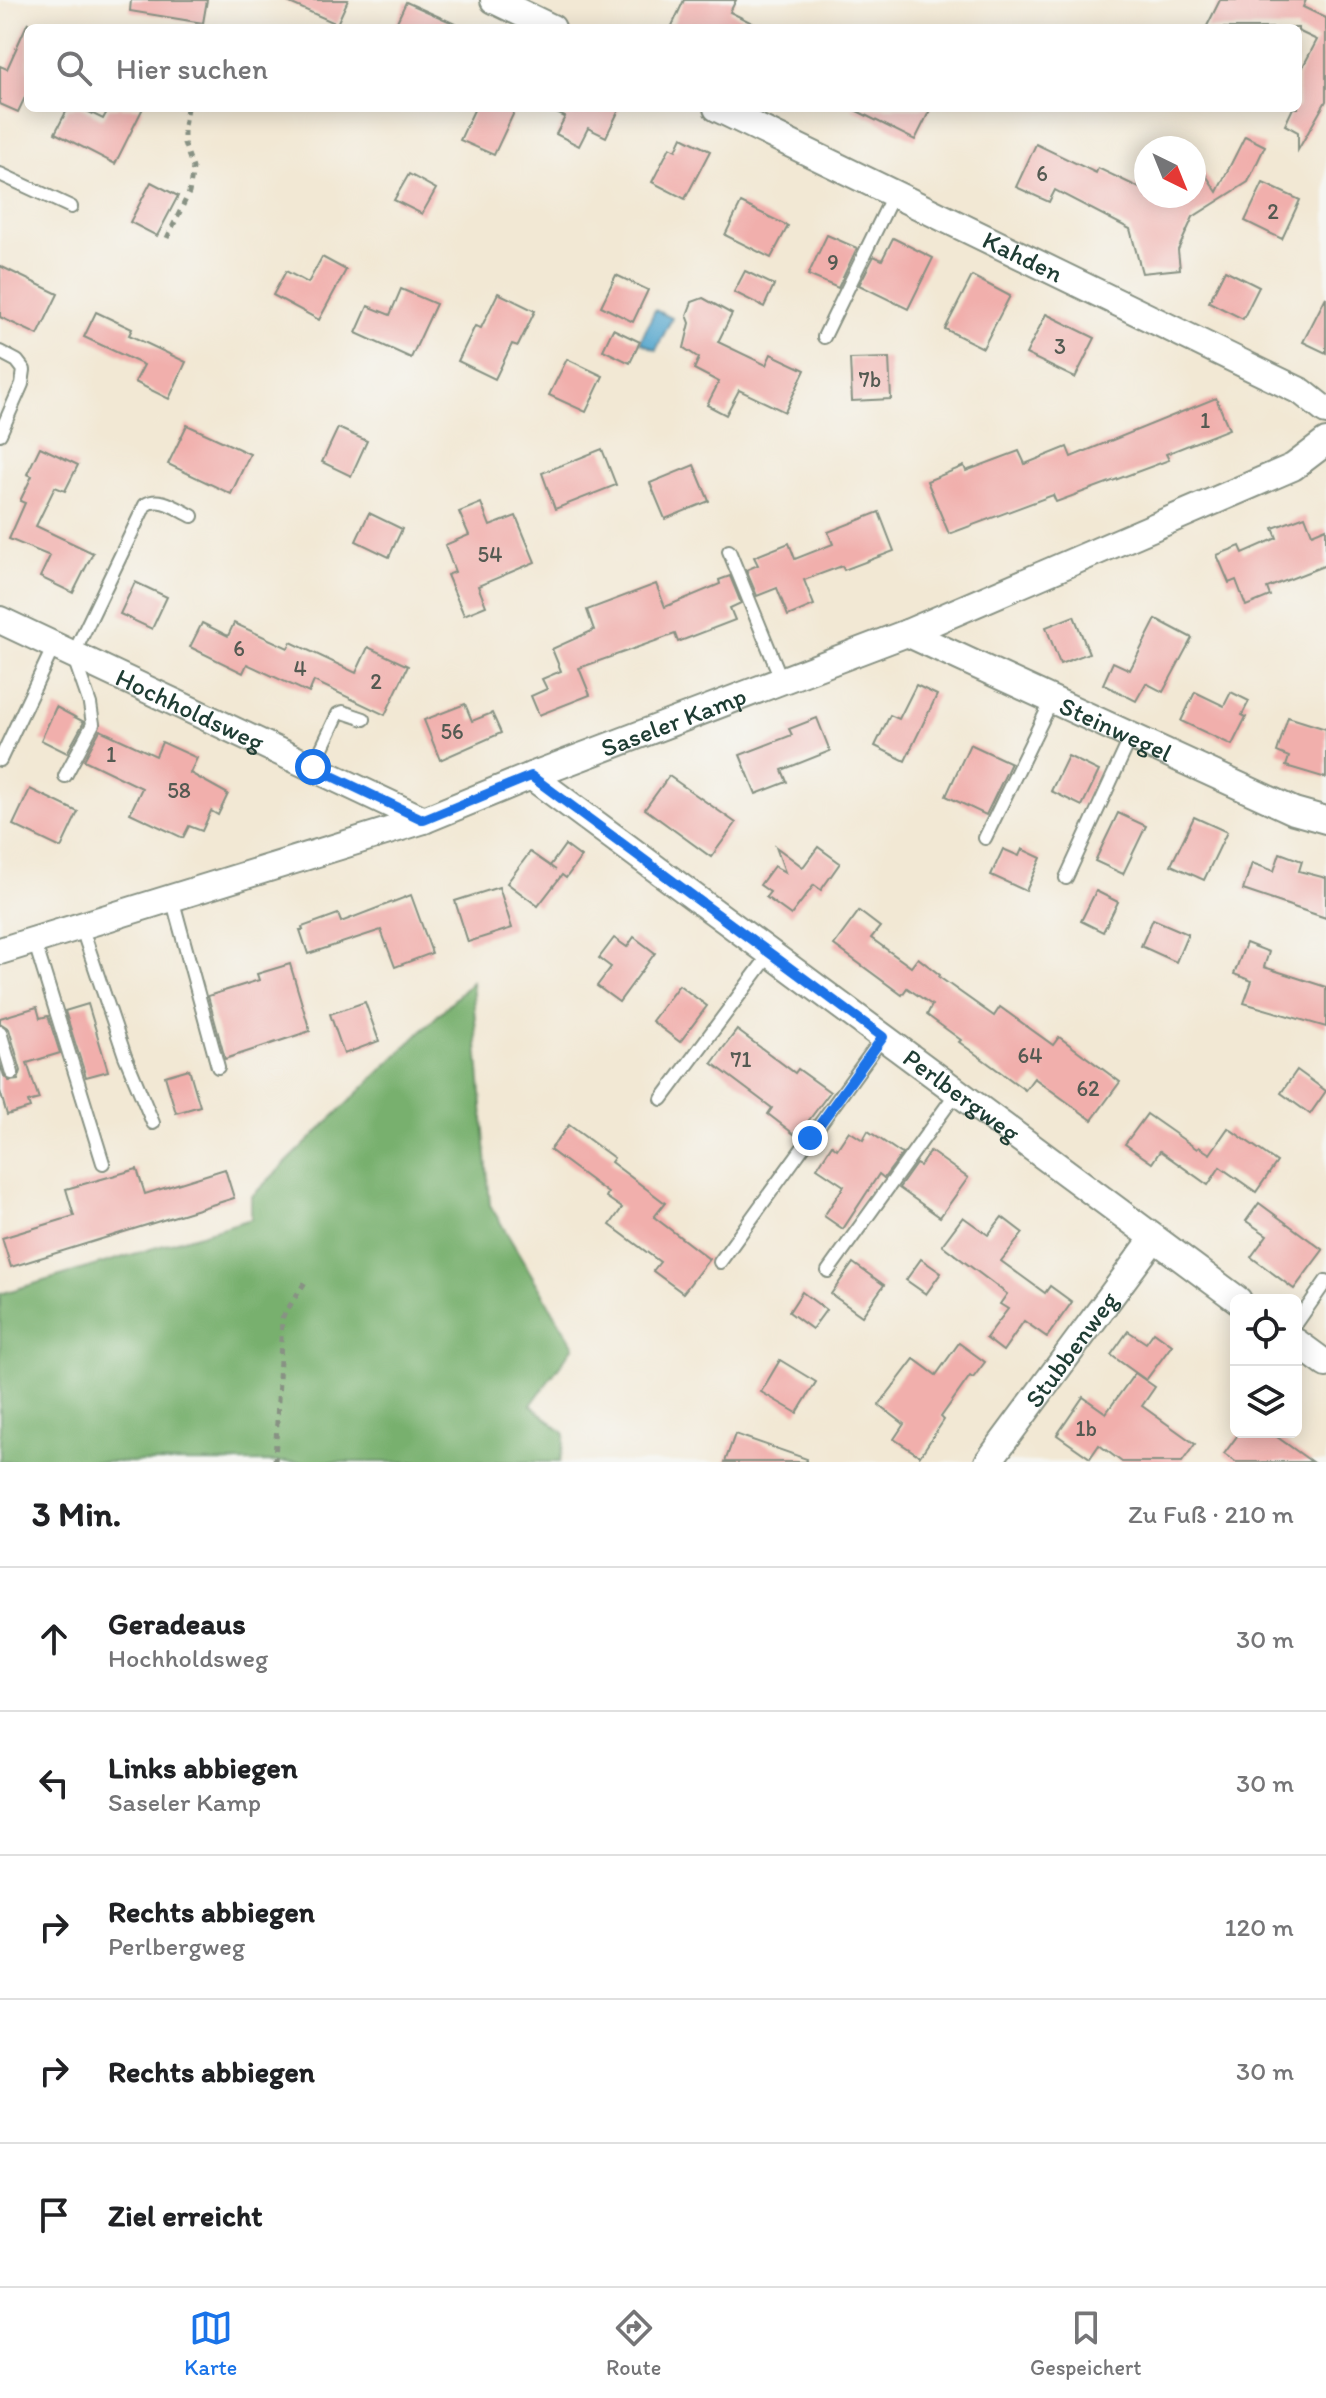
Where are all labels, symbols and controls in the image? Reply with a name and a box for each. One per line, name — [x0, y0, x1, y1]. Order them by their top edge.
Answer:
search box — [24, 24, 1302, 112]
icon: search — [52, 46, 96, 90]
text: Hier suchen — [116, 50, 268, 87]
north arrow — [1134, 136, 1206, 208]
house number: 6 — [1036, 160, 1048, 187]
house number: 2 — [1267, 198, 1279, 225]
street label: Kahden — [978, 223, 1068, 290]
house number: 9 — [827, 249, 839, 276]
house number: 3 — [1054, 333, 1066, 360]
house number: 7b — [859, 366, 881, 393]
house number: 1 — [1200, 407, 1210, 434]
house number: 54 — [478, 541, 502, 568]
house number: 6 — [233, 635, 245, 662]
house number: 4 — [293, 655, 307, 682]
street label: Hochholdsweg — [111, 661, 270, 759]
house number: 2 — [370, 668, 382, 695]
street label: Saseler Kamp — [596, 680, 751, 764]
street label: Steinwegel — [1054, 689, 1177, 769]
house number: 56 — [440, 718, 464, 745]
house number: 1 — [106, 741, 116, 768]
route start — [295, 749, 331, 785]
house number: 58 — [167, 777, 191, 804]
street label: Perlbergweg — [897, 1041, 1027, 1149]
house number: 64 — [1018, 1042, 1042, 1069]
house number: 71 — [730, 1046, 752, 1073]
house number: 62 — [1076, 1075, 1100, 1102]
route end — [792, 1120, 828, 1156]
street label: Stubbenweg — [1018, 1285, 1125, 1414]
map controls — [1230, 1294, 1302, 1438]
button: locate — [1230, 1294, 1302, 1366]
button: layers — [1230, 1366, 1302, 1438]
house number: 1b — [1075, 1415, 1097, 1442]
text: 3 Min. — [32, 1494, 121, 1535]
text: Zu Fuß · 210 m — [1128, 1498, 1294, 1530]
text: Geradeaus — [108, 1605, 246, 1642]
icon: ahead — [32, 1617, 76, 1661]
text: 30 m — [1236, 1623, 1294, 1655]
text: Hochholdsweg — [108, 1642, 268, 1674]
text: Links abbiegen — [108, 1749, 298, 1786]
icon: left — [32, 1761, 76, 1805]
text: 30 m — [1236, 1767, 1294, 1799]
text: Saseler Kamp — [108, 1786, 261, 1818]
text: Rechts abbiegen — [108, 1893, 315, 1930]
icon: right — [32, 1905, 76, 1949]
text: 120 m — [1225, 1911, 1294, 1943]
text: Perlbergweg — [108, 1930, 245, 1962]
icon: right — [32, 2049, 76, 2093]
text: Rechts abbiegen — [108, 2053, 315, 2090]
text: 30 m — [1236, 2055, 1294, 2087]
icon: arrive — [32, 2193, 76, 2237]
text: Ziel erreicht — [108, 2197, 263, 2234]
tab: Karte — [184, 2306, 237, 2381]
tab: Route — [606, 2306, 661, 2381]
tab: Gespeichert — [1030, 2306, 1142, 2381]

